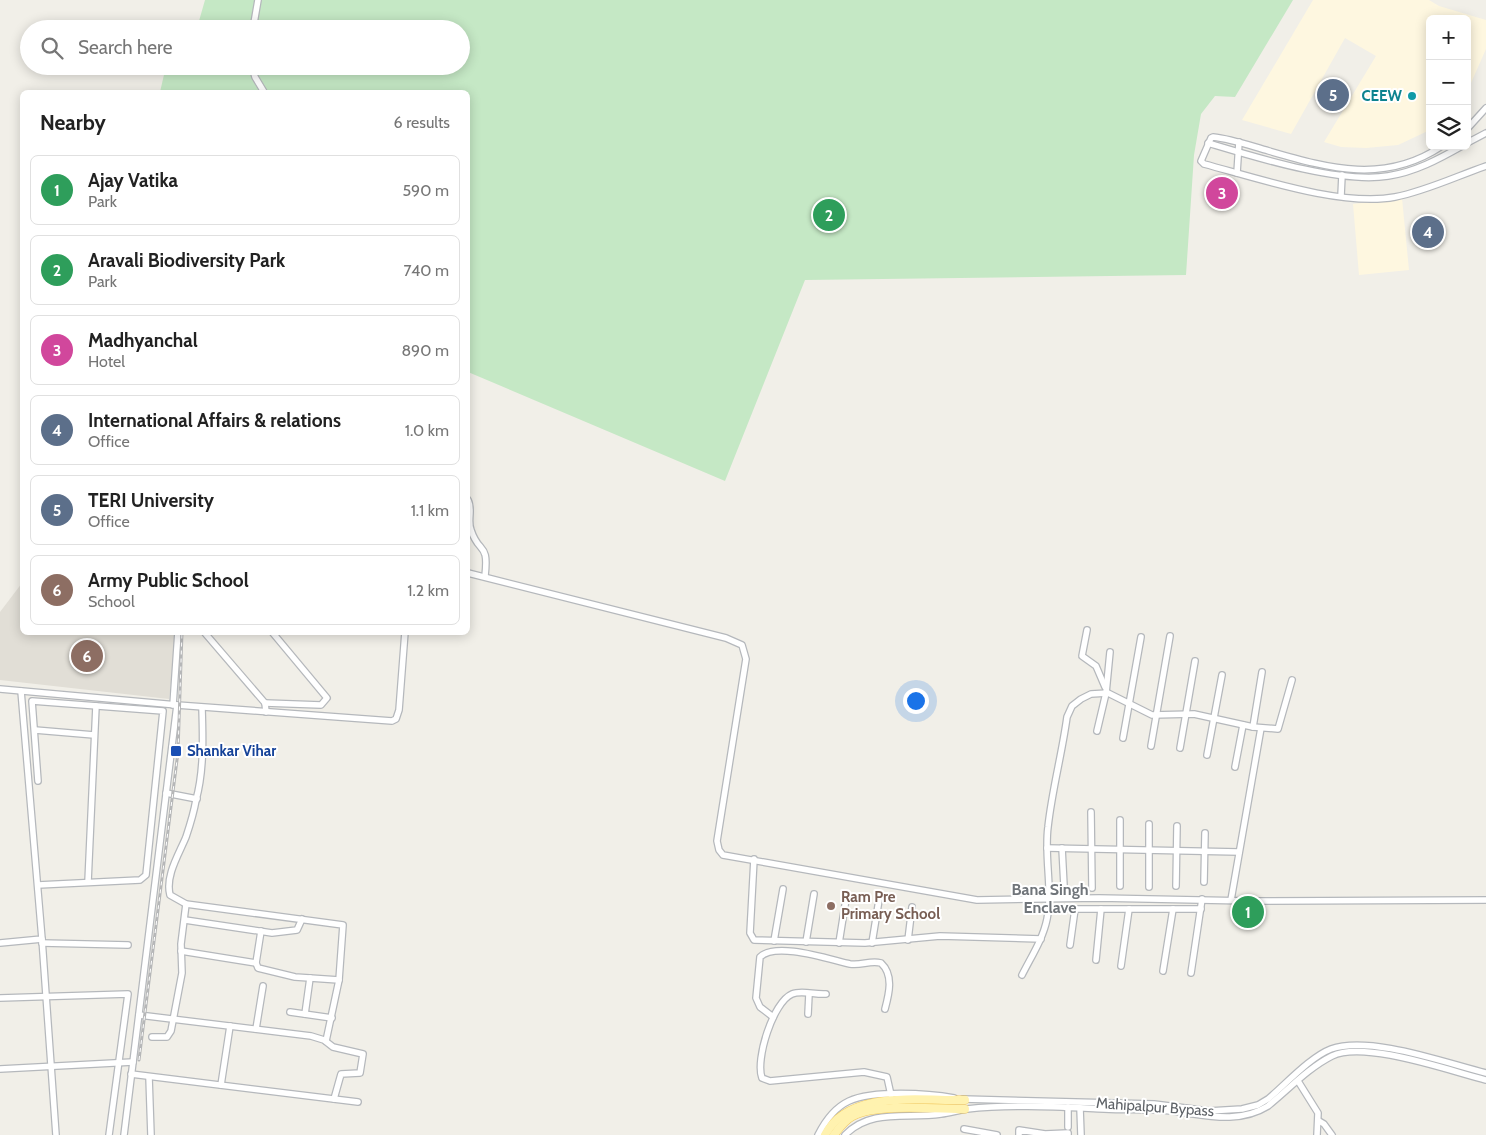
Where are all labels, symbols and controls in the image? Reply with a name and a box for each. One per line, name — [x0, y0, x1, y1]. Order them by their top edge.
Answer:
map controls — [1426, 15, 1471, 150]
button: + — [1426, 15, 1471, 60]
search box — [20, 20, 470, 75]
icon: search — [38, 34, 66, 62]
text: Search here — [78, 36, 172, 59]
button: − — [1426, 60, 1471, 105]
pin: 5 — [1317, 76, 1349, 114]
place label: CEEW — [1361, 87, 1403, 105]
marker: CEEW — [1406, 90, 1418, 102]
button: layers — [1426, 105, 1471, 150]
text: Nearby — [40, 110, 106, 135]
text: 6 results — [394, 113, 450, 132]
text: Ajay Vatika — [88, 169, 178, 192]
pin: 3 — [1206, 174, 1238, 212]
text: 1 — [54, 181, 60, 200]
text: 590 m — [402, 181, 449, 200]
text: Park — [88, 192, 117, 211]
pin: 2 — [813, 196, 845, 234]
pin: 4 — [1412, 213, 1444, 251]
text: Aravali Biodiversity Park — [88, 249, 285, 272]
text: 2 — [53, 261, 61, 280]
text: 740 m — [403, 261, 449, 280]
text: Park — [88, 272, 117, 291]
text: Madhyanchal — [88, 329, 198, 352]
text: 3 — [53, 341, 61, 360]
text: 890 m — [401, 341, 449, 360]
text: Hotel — [88, 352, 125, 371]
text: International Affairs & relations — [88, 409, 341, 432]
text: 4 — [52, 421, 62, 440]
text: 1.0 km — [405, 421, 449, 440]
text: Office — [88, 432, 130, 451]
text: TERI University — [88, 489, 214, 512]
text: 5 — [53, 501, 61, 520]
text: 1.1 km — [411, 501, 449, 520]
text: Office — [88, 512, 130, 531]
text: Army Public School — [88, 569, 249, 592]
text: 6 — [53, 581, 62, 600]
text: 1.2 km — [407, 581, 449, 600]
text: School — [88, 592, 135, 611]
pin: 6 — [71, 637, 103, 675]
your location — [903, 688, 929, 714]
place label: Shankar Vihar — [187, 742, 276, 760]
marker: Shankar Vihar — [169, 744, 183, 758]
district label: Bana Singh Enclave — [1011, 880, 1089, 917]
place label: Ram Pre Primary School — [841, 888, 940, 923]
pin: 1 — [1232, 893, 1264, 931]
marker: Ram Pre Primary School — [825, 900, 837, 912]
street label: Mahipalpur Bypass — [1095, 1094, 1215, 1120]

